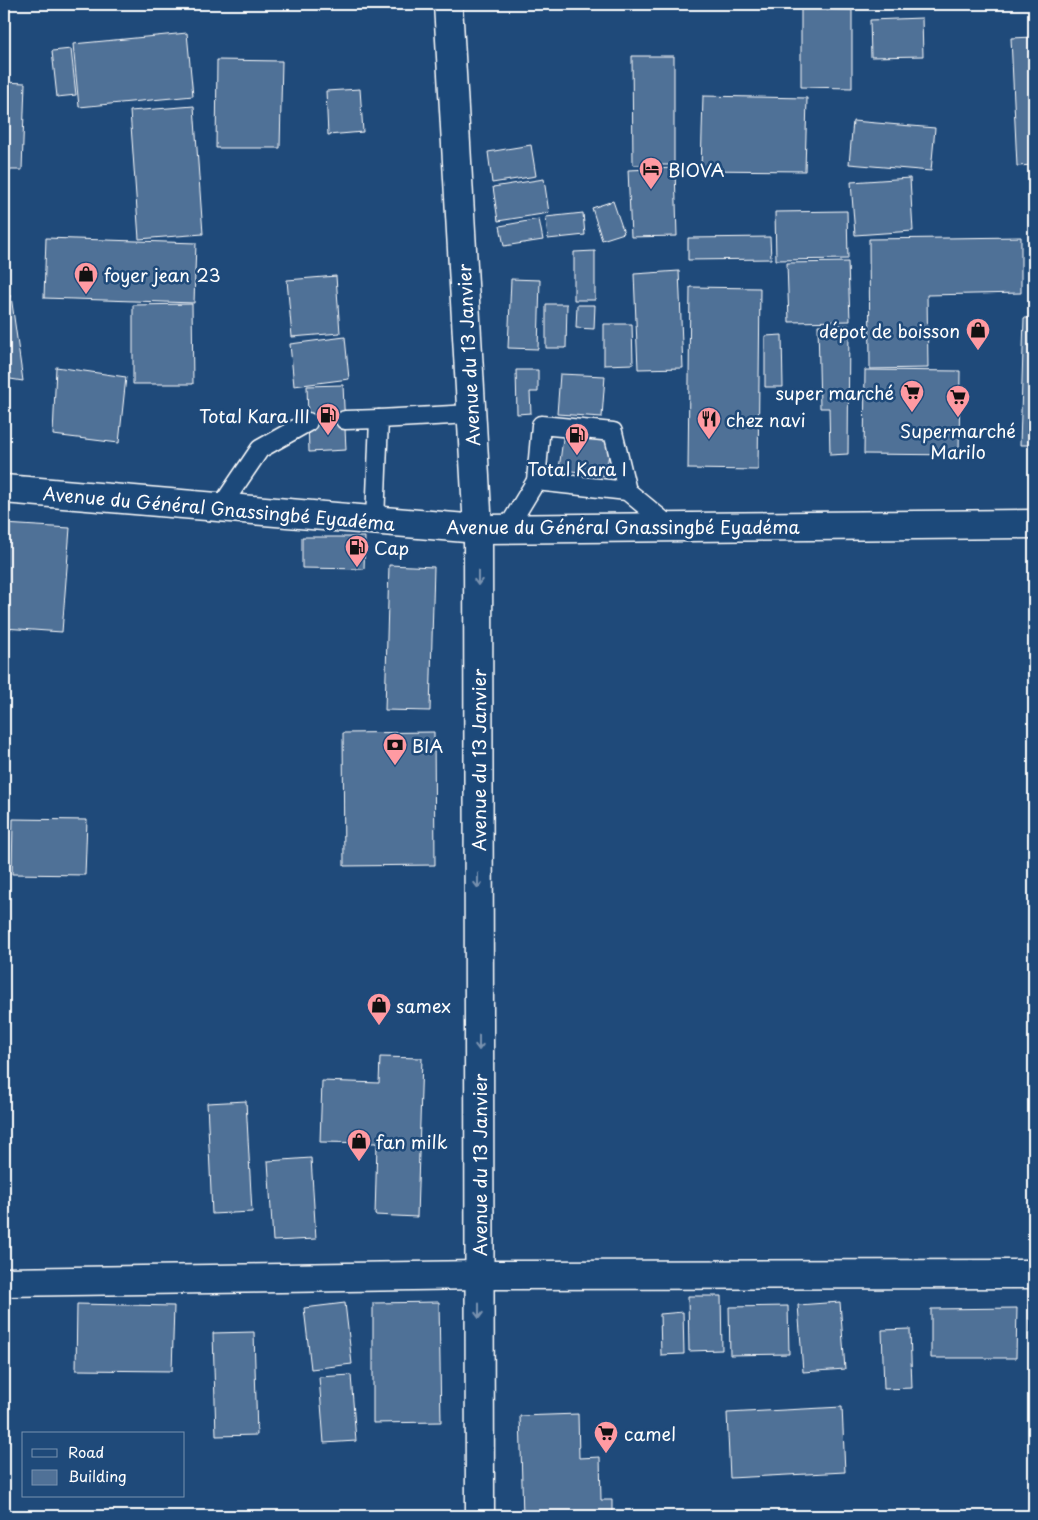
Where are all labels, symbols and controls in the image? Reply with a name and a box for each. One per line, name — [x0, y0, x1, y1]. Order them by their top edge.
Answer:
hotel icon: BIOVA — [638, 156, 664, 190]
place label: BIOVA — [668, 156, 725, 183]
shop icon: foyer jean 23 — [73, 261, 99, 295]
place label: foyer jean 23 — [104, 261, 221, 288]
street label: Avenue du 13 Janvier — [450, 262, 486, 447]
place label: dépot de boisson — [819, 317, 960, 344]
shop icon: dépot de boisson — [965, 317, 991, 351]
place label: super marché — [775, 379, 894, 406]
supermarket icon: super marché — [899, 379, 925, 413]
supermarket icon: Supermarché Marilo — [945, 384, 971, 418]
place label: Total Kara III — [199, 402, 310, 429]
fuel station icon: Total Kara III — [315, 402, 341, 436]
restaurant icon: chez navi — [696, 406, 722, 440]
place label: chez navi — [726, 406, 806, 433]
place label: Supermarché Marilo — [900, 417, 1016, 465]
fuel station icon: Total Kara I — [564, 422, 590, 456]
place label: Total Kara I — [527, 455, 627, 482]
street label: Avenue du Général Gnassingbé Eyadéma — [42, 479, 397, 537]
street label: Avenue du Général Gnassingbé Eyadéma — [446, 513, 800, 540]
fuel station icon: Cap — [344, 534, 370, 568]
place label: Cap — [374, 534, 409, 561]
one-way arrow — [473, 570, 483, 586]
street label: Avenue du 13 Janvier — [465, 668, 492, 851]
bank icon: BIA — [382, 732, 408, 766]
place label: BIA — [412, 732, 443, 759]
one-way arrow — [473, 872, 483, 888]
shop icon: samex — [366, 992, 392, 1026]
place label: samex — [396, 992, 451, 1019]
one-way arrow — [474, 1034, 484, 1051]
street label: Avenue du 13 Janvier — [466, 1073, 493, 1256]
shop icon: fan milk — [346, 1128, 372, 1162]
place label: fan milk — [376, 1128, 448, 1155]
one-way arrow — [474, 1302, 484, 1318]
supermarket icon: camel — [593, 1420, 619, 1454]
place label: camel — [624, 1420, 676, 1447]
legend — [22, 1432, 185, 1498]
text: Road — [68, 1440, 104, 1463]
text: Building — [68, 1464, 127, 1487]

